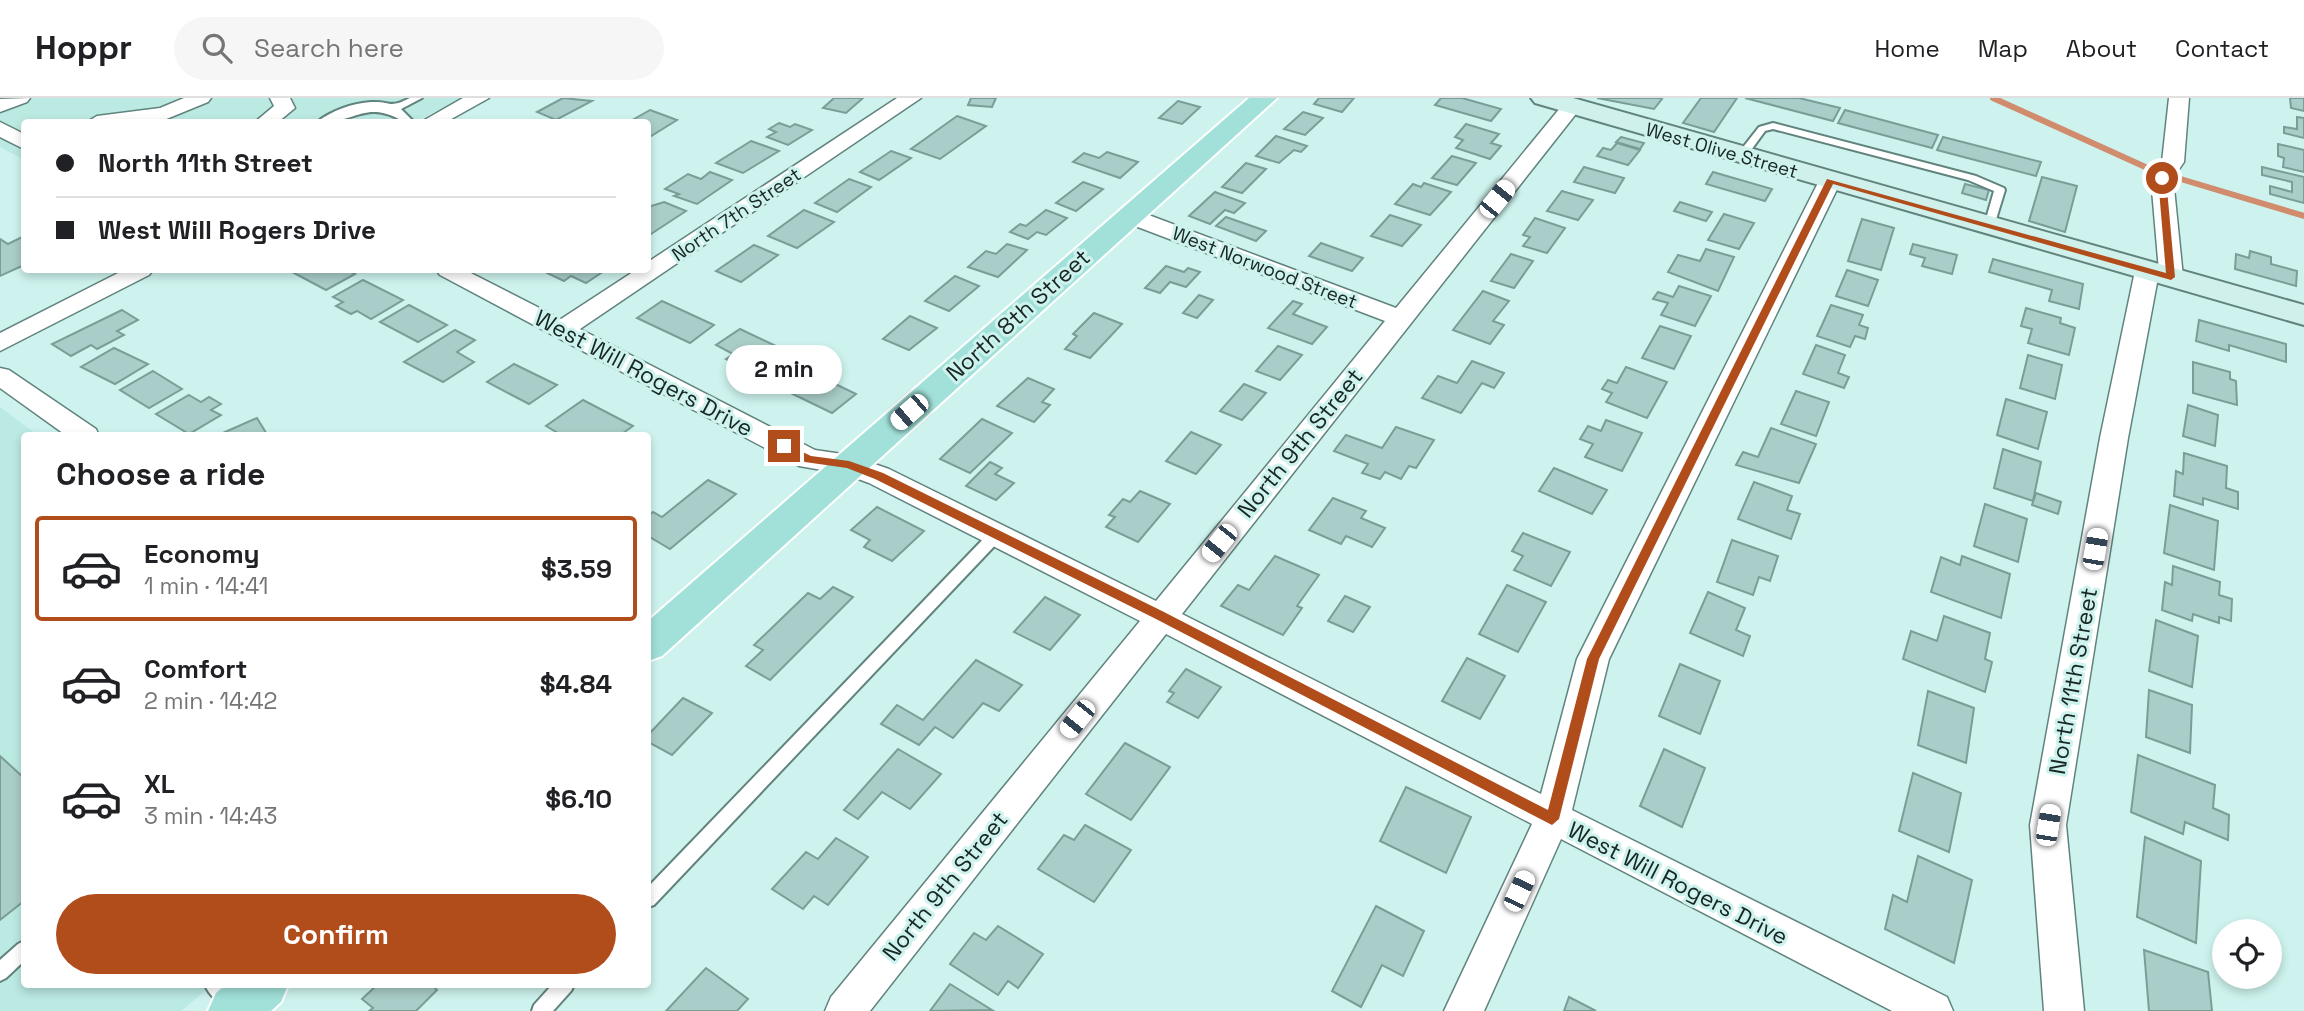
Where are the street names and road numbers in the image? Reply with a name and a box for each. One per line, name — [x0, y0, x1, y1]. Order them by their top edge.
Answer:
street label: West Olive Street — [1643, 117, 1801, 184]
street label: North 7th Street — [667, 162, 806, 267]
street label: West Norwood Street — [1169, 221, 1361, 314]
street label: North 8th Street — [940, 242, 1096, 388]
street label: West Will Rogers Drive — [530, 303, 758, 443]
street label: North 9th Street — [1231, 362, 1369, 524]
street label: North 11th Street — [2042, 585, 2104, 777]
street label: North 9th Street — [876, 805, 1014, 967]
street label: West Will Rogers Drive — [1563, 814, 1793, 952]

